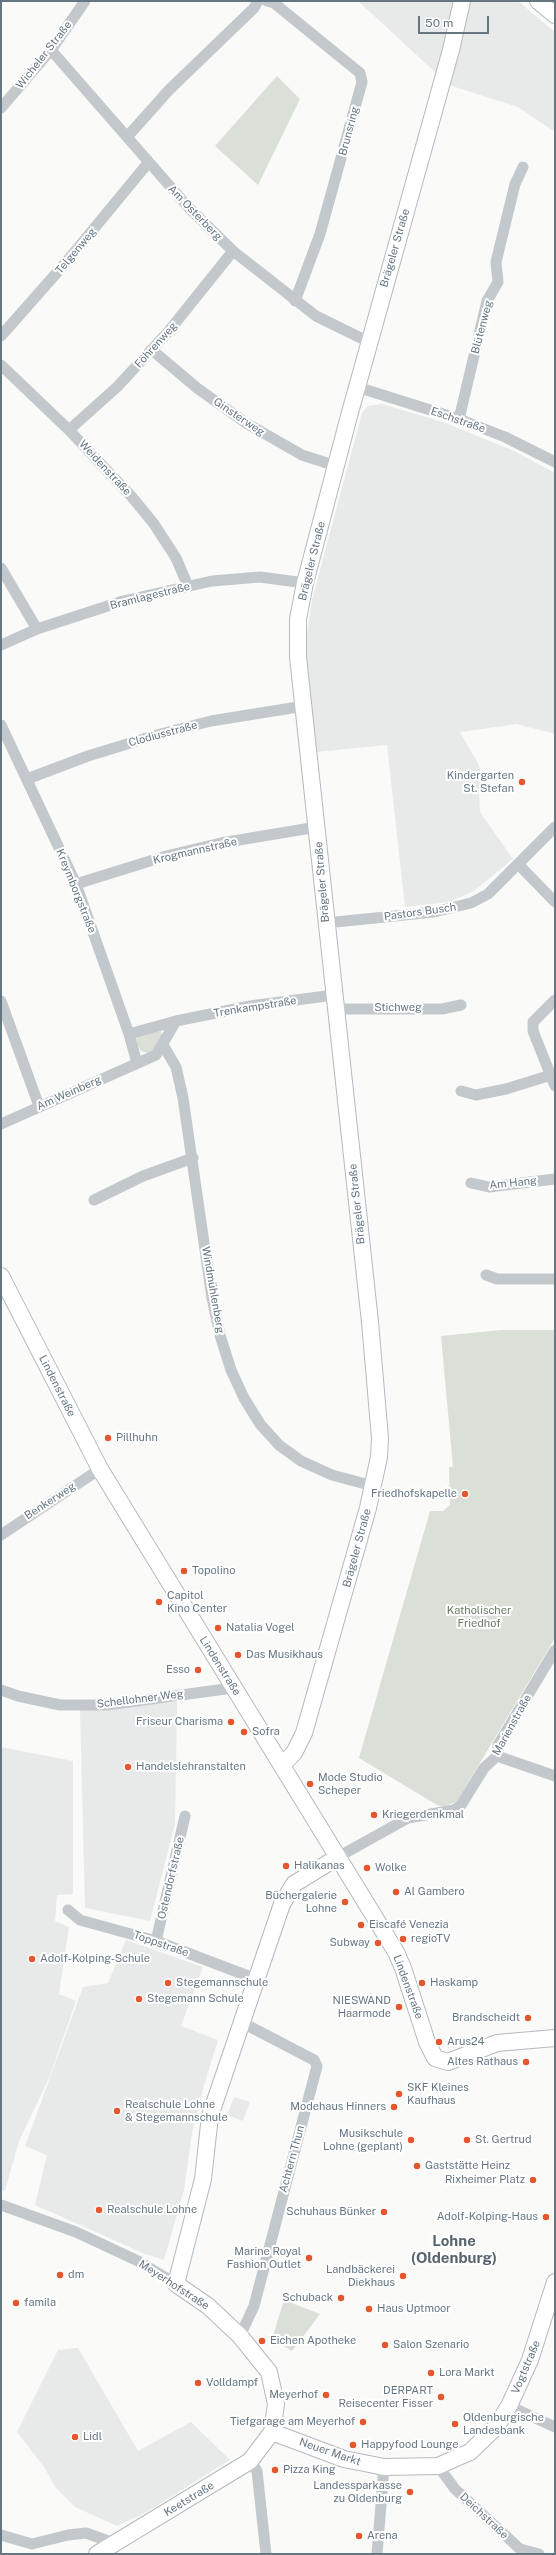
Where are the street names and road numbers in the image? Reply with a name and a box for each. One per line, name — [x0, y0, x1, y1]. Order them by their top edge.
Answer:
street label: Wicheler Straße — [13, 19, 75, 91]
street label: Brunsring — [336, 105, 362, 157]
street label: Am Osterberg — [165, 183, 225, 243]
street label: Brägeler Straße — [377, 207, 413, 289]
street label: Telgenweg — [53, 225, 99, 277]
street label: Blütenweg — [469, 299, 495, 355]
street label: Föhrenweg — [132, 319, 180, 371]
street label: Ginsterweg — [211, 395, 267, 439]
street label: Eschstraße — [429, 404, 487, 436]
street label: Weidenstraße — [76, 438, 134, 498]
street label: Brägeler Straße — [296, 520, 328, 602]
street label: Bramlagestraße — [109, 580, 191, 612]
street label: Clodiusstraße — [127, 718, 199, 750]
street label: Krogmannstraße — [152, 835, 238, 867]
street label: Brägeler Straße — [312, 841, 332, 923]
street label: Kreymborgstraße — [53, 847, 99, 935]
street label: Pastors Busch — [383, 900, 457, 924]
street label: Trenkampstraße — [213, 994, 297, 1020]
street label: Stichweg — [374, 1001, 422, 1015]
street label: Am Weinberg — [35, 1073, 103, 1113]
street label: Brägeler Straße — [346, 1163, 368, 1245]
street label: Am Hang — [489, 1174, 537, 1192]
street label: Windmühlenberg — [199, 1246, 227, 1334]
street label: Lindenstraße — [36, 1353, 78, 1419]
street label: Benkerweg — [22, 1480, 78, 1522]
street label: Brägeler Straße — [340, 1507, 374, 1589]
street label: Lindenstraße — [197, 1634, 243, 1698]
street label: Schellohner Weg — [96, 1687, 184, 1711]
street label: Marienstraße — [490, 1692, 534, 1758]
street label: Ostendorfstraße — [155, 1835, 187, 1921]
street label: Toppstraße — [132, 1928, 190, 1960]
street label: Lindenstraße — [390, 1953, 426, 2021]
street label: Achtern Thun — [277, 2124, 307, 2194]
street label: Meyerhofstraße — [136, 2257, 212, 2313]
street label: Vogtstraße — [509, 2338, 543, 2396]
street label: Neuer Markt — [297, 2435, 363, 2469]
street label: Keetstraße — [161, 2479, 217, 2519]
street label: Deichstraße — [457, 2490, 511, 2542]

